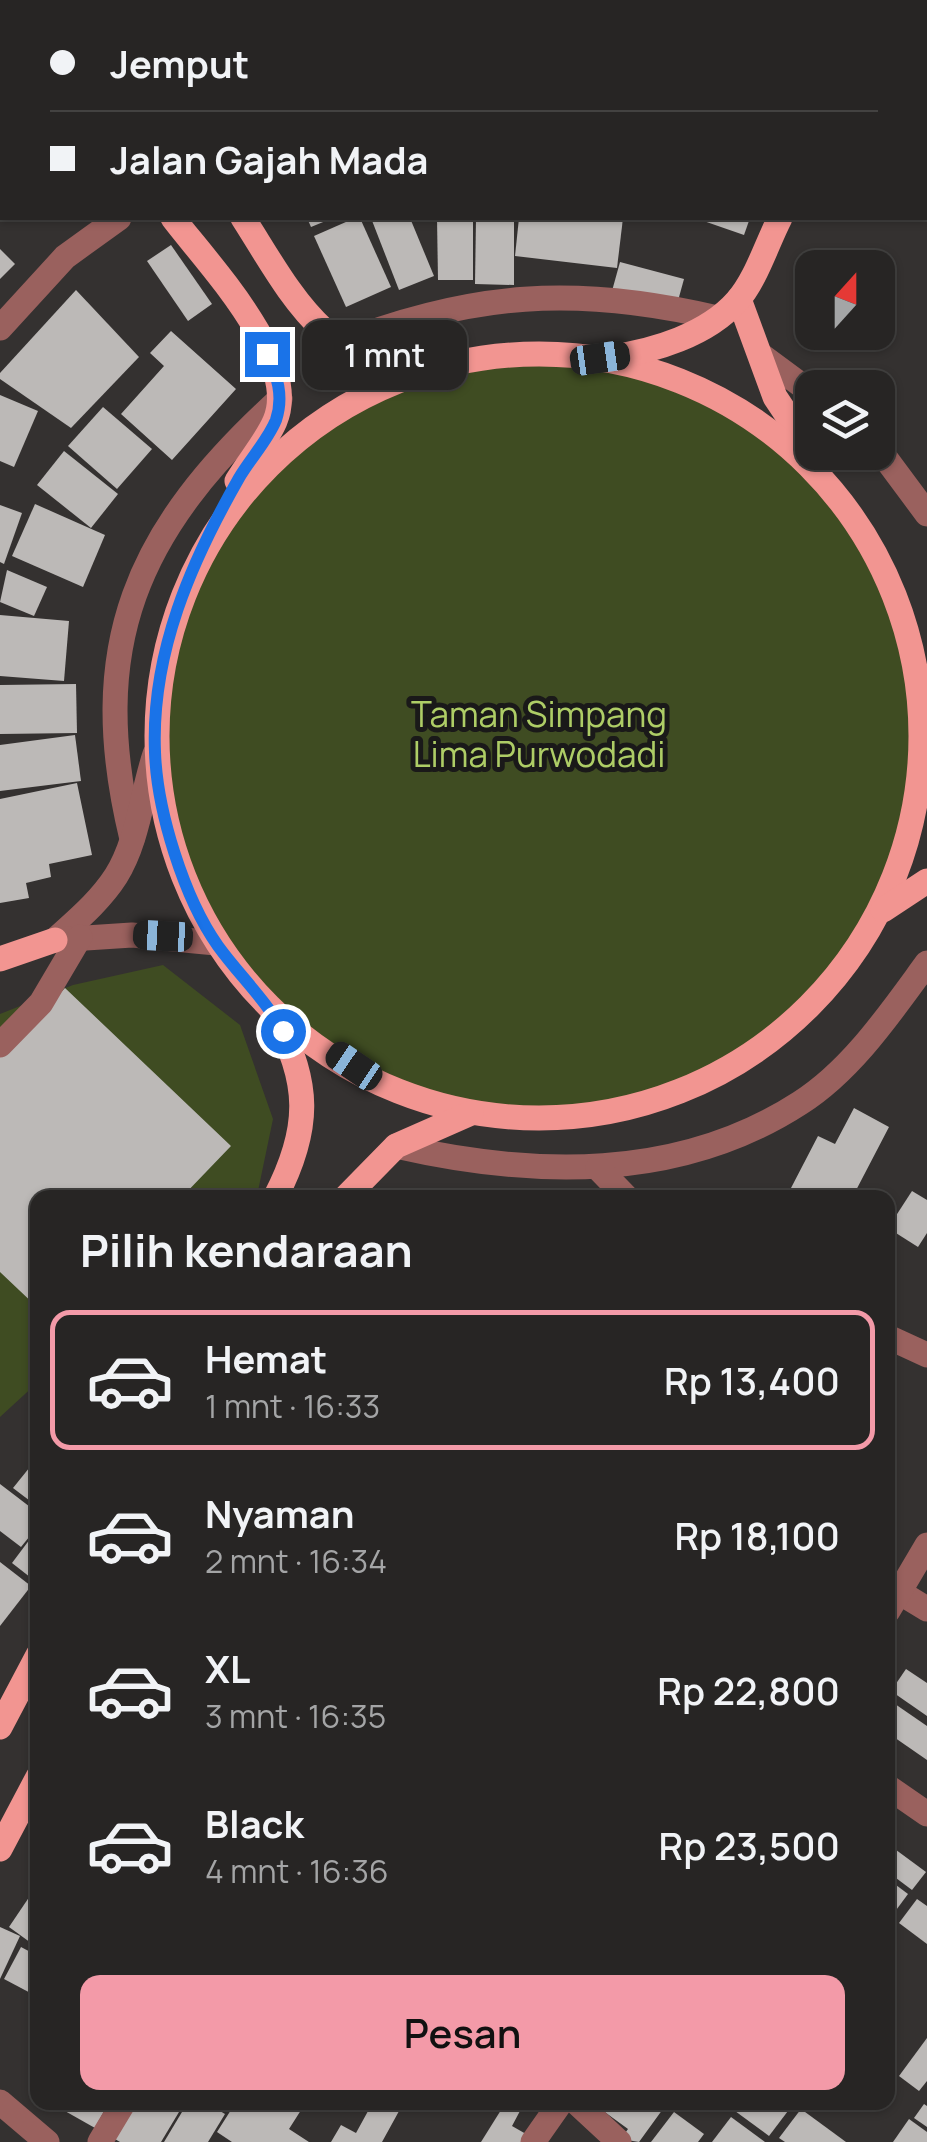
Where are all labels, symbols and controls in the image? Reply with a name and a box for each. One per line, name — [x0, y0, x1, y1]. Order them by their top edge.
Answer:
text: Jemput — [110, 37, 249, 89]
text: Jalan Gajah Mada — [110, 133, 428, 185]
north arrow — [795, 250, 895, 350]
map controls — [795, 250, 895, 470]
callout: 1 mnt — [302, 319, 467, 389]
route end — [245, 332, 290, 377]
text: 1 mnt — [344, 333, 425, 377]
car — [568, 339, 632, 377]
button: layers — [795, 370, 895, 470]
park label: Taman Simpang Lima Purwodadi — [411, 690, 667, 778]
car — [132, 919, 194, 953]
route start — [261, 1009, 306, 1054]
car — [321, 1037, 387, 1095]
text: Pilih kendaraan — [80, 1219, 413, 1281]
text: Hemat — [205, 1332, 327, 1384]
icon: car — [85, 1335, 175, 1425]
text: Rp 13,400 — [664, 1354, 840, 1406]
text: 1 mnt · 16:33 — [205, 1384, 380, 1428]
text: Nyaman — [205, 1487, 355, 1539]
icon: car — [85, 1490, 175, 1580]
text: Rp 18,100 — [674, 1509, 840, 1561]
text: 2 mnt · 16:34 — [205, 1539, 387, 1583]
text: XL — [205, 1642, 250, 1694]
icon: car — [85, 1645, 175, 1735]
text: Rp 22,800 — [657, 1664, 840, 1716]
text: 3 mnt · 16:35 — [205, 1694, 386, 1738]
text: Black — [205, 1797, 304, 1849]
icon: car — [85, 1800, 175, 1890]
text: Rp 23,500 — [659, 1819, 840, 1871]
text: 4 mnt · 16:36 — [205, 1849, 389, 1893]
button: Pesan — [80, 1975, 845, 2090]

